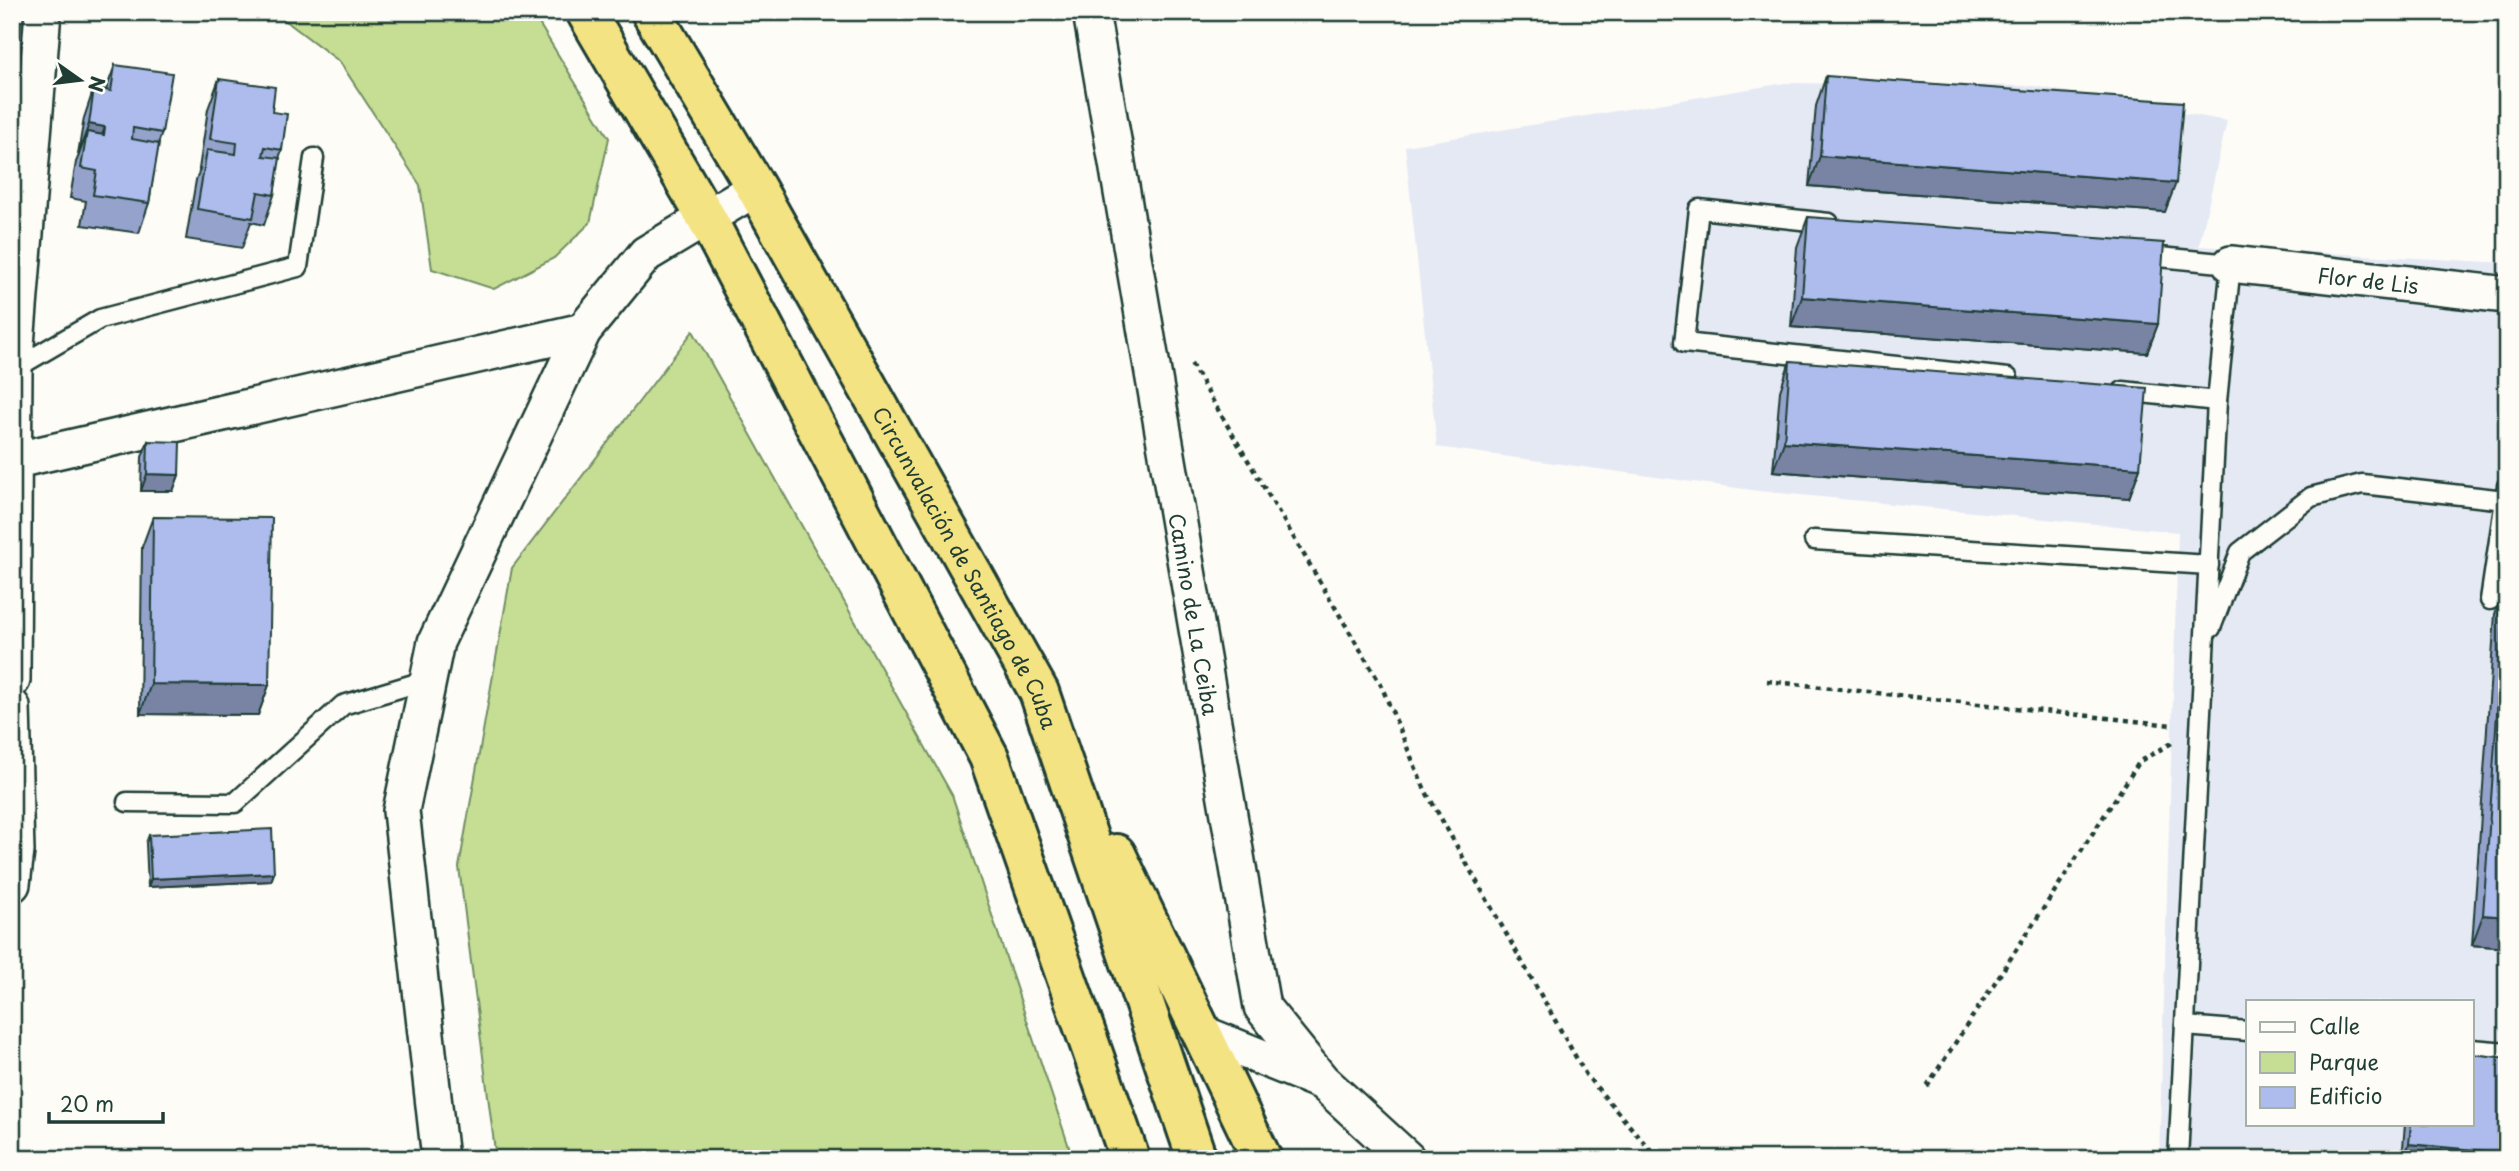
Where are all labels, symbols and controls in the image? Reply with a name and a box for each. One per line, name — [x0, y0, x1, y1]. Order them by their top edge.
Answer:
north arrow — [46, 46, 116, 116]
text: N — [82, 74, 113, 95]
street label: Flor de Lis — [2316, 258, 2420, 301]
street label: Circunvalación de Santiago de Cuba — [866, 400, 1066, 733]
street label: Camino de La Ceiba — [1161, 511, 1228, 718]
legend — [2246, 1000, 2474, 1126]
text: Calle — [2309, 1009, 2360, 1041]
text: Parque — [2309, 1045, 2379, 1077]
text: Edificio — [2309, 1079, 2382, 1111]
scale bar — [49, 1080, 163, 1124]
text: 20 m — [60, 1087, 114, 1119]

